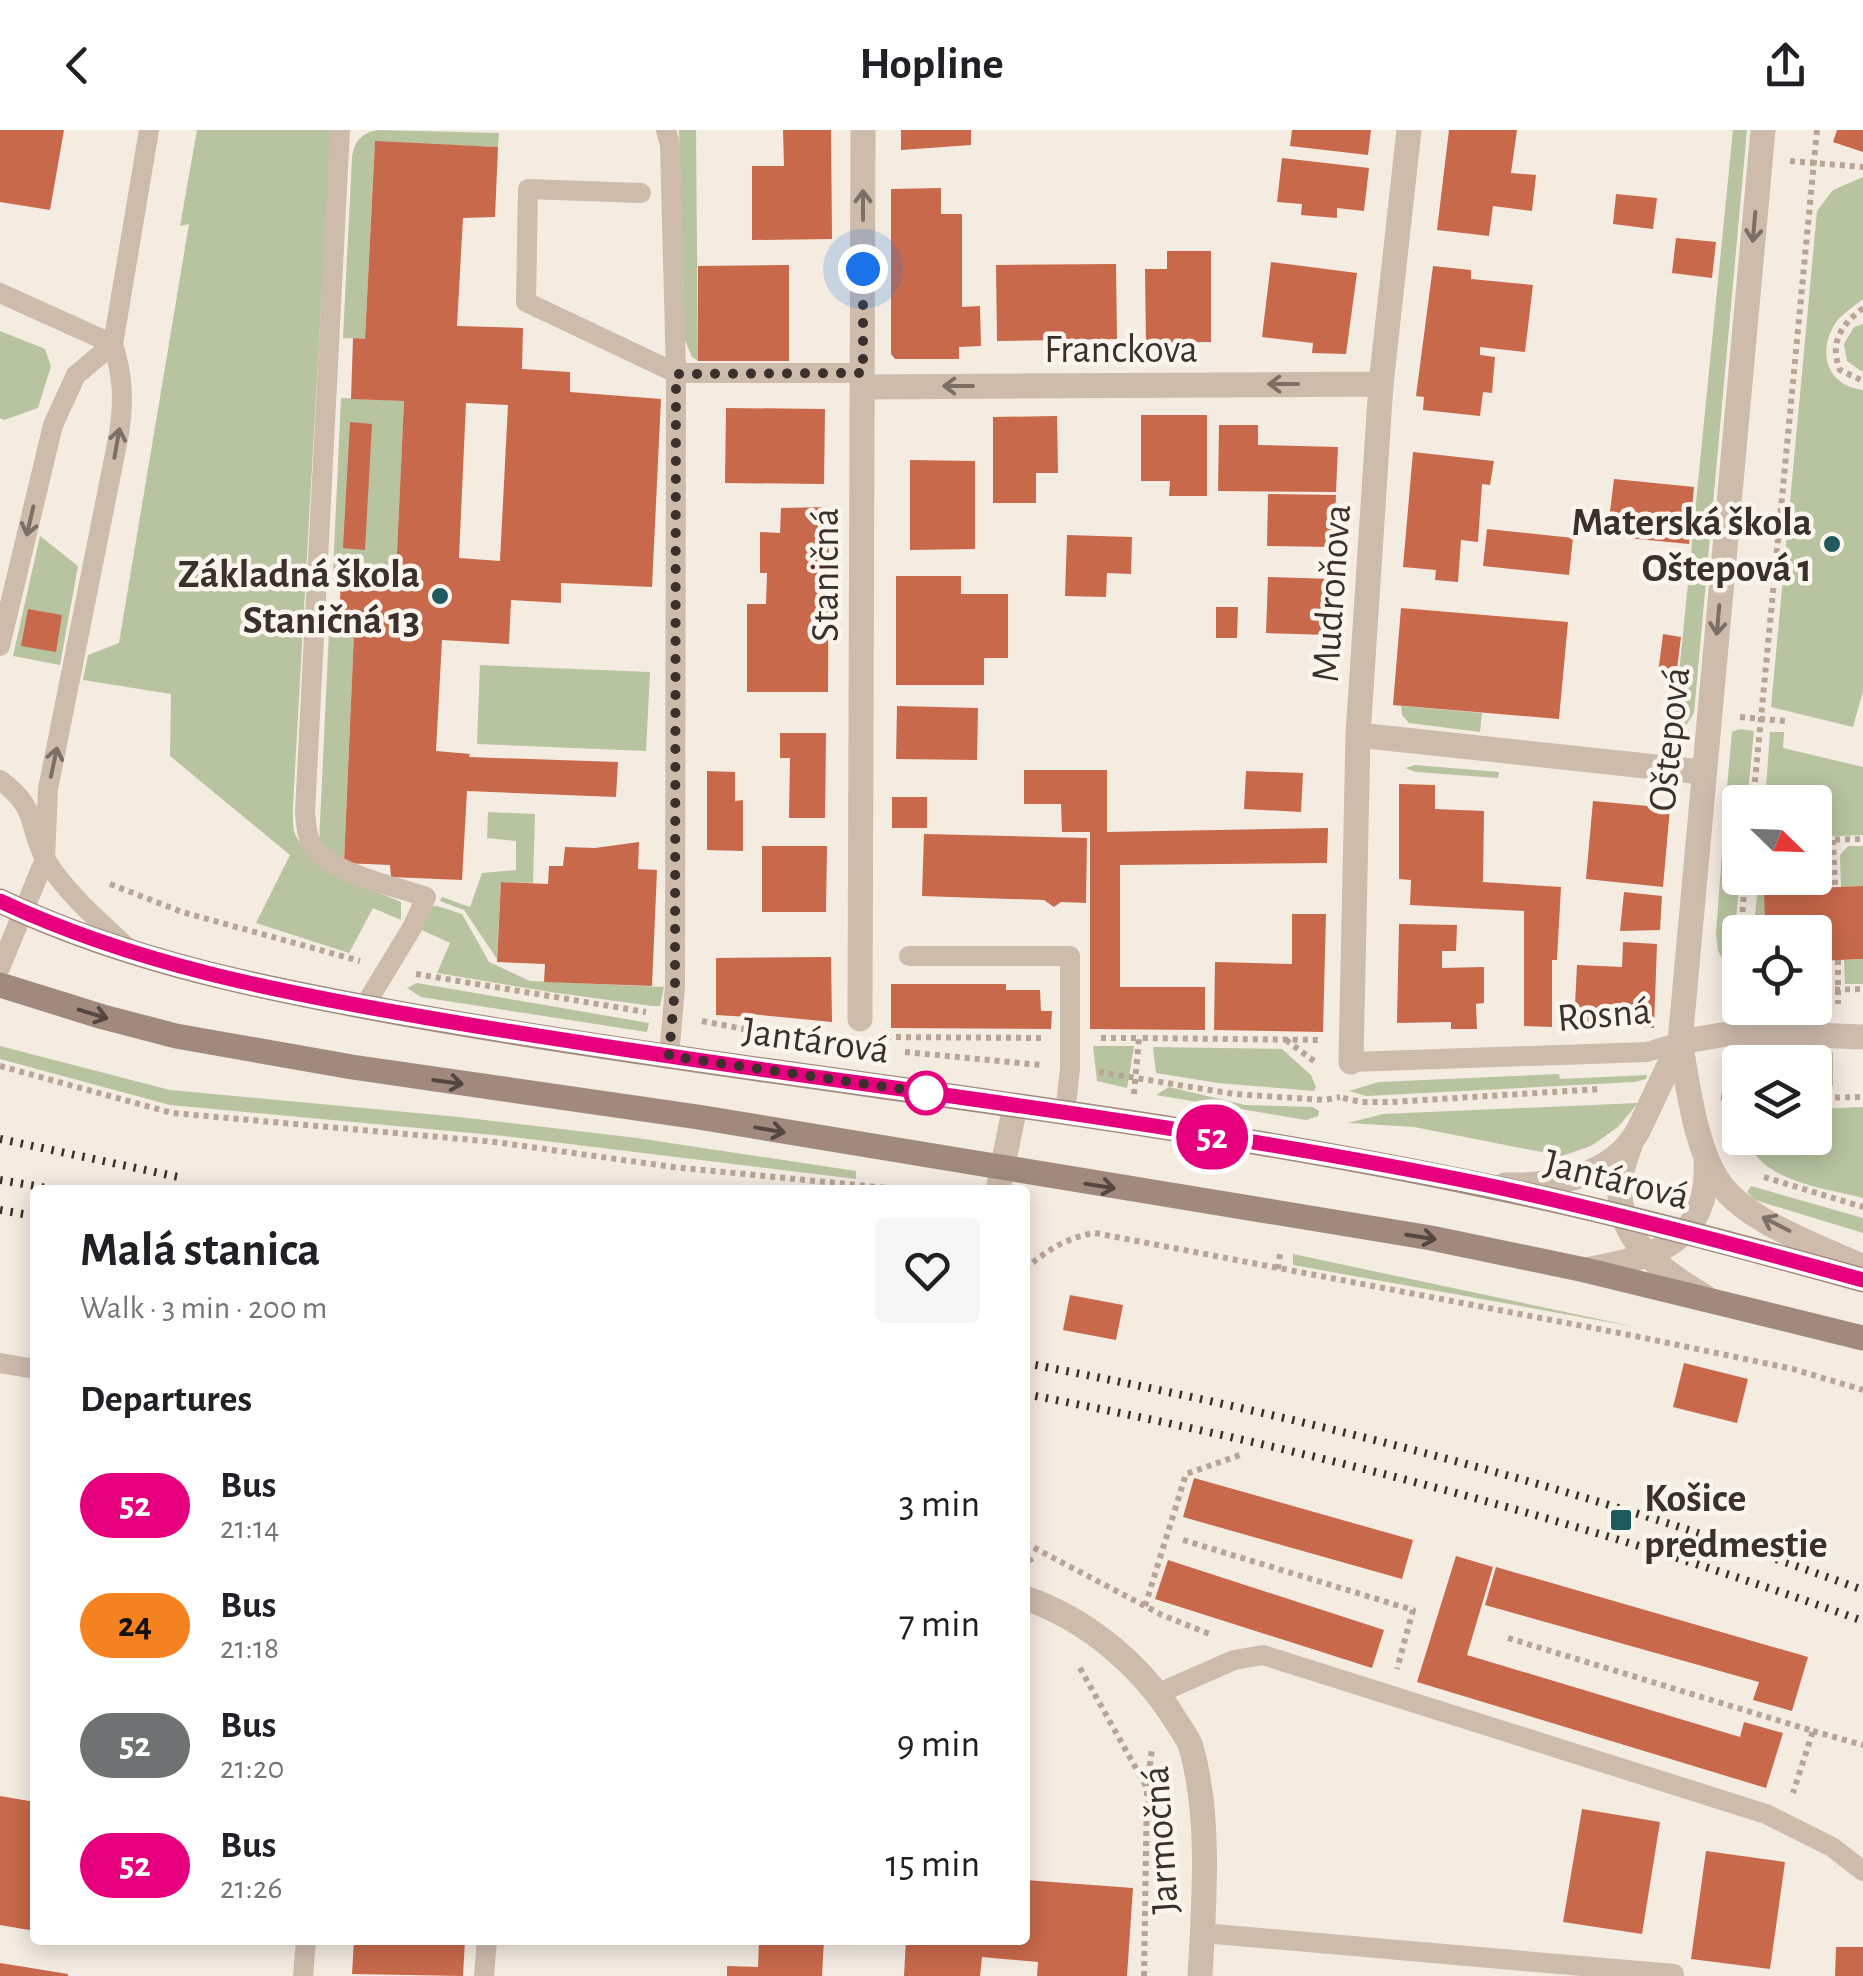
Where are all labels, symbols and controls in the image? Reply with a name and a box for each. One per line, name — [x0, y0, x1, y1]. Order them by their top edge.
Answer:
icon: back — [50, 38, 105, 93]
icon: share — [1758, 38, 1813, 93]
text: Hopline — [859, 42, 1004, 87]
one-way arrow — [854, 190, 872, 222]
one-way arrow — [1744, 211, 1763, 243]
your location — [838, 244, 888, 294]
street label: Franckova — [1044, 330, 1198, 370]
one-way arrow — [1268, 374, 1300, 394]
one-way arrow — [943, 376, 976, 396]
one-way arrow — [108, 427, 127, 460]
street label: Mudroňova — [1306, 503, 1358, 684]
place label: Materská škola Oštepová 1 — [1571, 503, 1812, 589]
one-way arrow — [20, 504, 38, 536]
street label: Staničná — [806, 508, 846, 642]
marker: Materská škola Oštepová 1 — [1821, 533, 1843, 555]
place label: Základná škola Staničná 13 — [178, 555, 420, 641]
marker: Základná škola Staničná 13 — [429, 585, 451, 607]
one-way arrow — [1708, 604, 1727, 636]
street label: Oštepová — [1643, 665, 1697, 813]
one-way arrow — [46, 747, 64, 779]
north arrow — [1722, 785, 1832, 895]
map controls — [1722, 785, 1832, 1155]
button: locate — [1722, 915, 1832, 1025]
street label: Rosná — [1555, 991, 1653, 1039]
one-way arrow — [77, 1006, 108, 1024]
street label: Jantárová — [740, 1011, 892, 1071]
button: layers — [1722, 1045, 1832, 1155]
unlabelled marker — [905, 1072, 947, 1114]
one-way arrow — [432, 1073, 464, 1091]
line badge: 52 — [1167, 1104, 1257, 1170]
text: 52 — [1196, 1120, 1228, 1155]
one-way arrow — [753, 1121, 786, 1140]
street label: Jantárová — [1540, 1143, 1693, 1217]
one-way arrow — [1084, 1177, 1116, 1195]
one-way arrow — [1761, 1214, 1791, 1233]
button: heart — [875, 1218, 980, 1323]
text: Malá stanica — [80, 1227, 320, 1275]
one-way arrow — [1405, 1228, 1437, 1246]
text: Walk · 3 min · 200 m — [80, 1292, 327, 1324]
text: Departures — [80, 1381, 252, 1419]
text: Bus — [220, 1467, 276, 1505]
place label: Košice predmestie — [1644, 1479, 1828, 1565]
text: 3 min — [899, 1486, 980, 1524]
text: 52 — [119, 1488, 151, 1523]
marker: Košice predmestie — [1608, 1507, 1634, 1533]
text: 21:14 — [220, 1512, 279, 1544]
text: Bus — [220, 1587, 276, 1625]
text: 7 min — [899, 1606, 980, 1644]
text: 24 — [118, 1608, 152, 1643]
text: 21:18 — [220, 1632, 279, 1664]
text: Bus — [220, 1707, 276, 1745]
text: 9 min — [897, 1726, 980, 1764]
text: 52 — [119, 1728, 151, 1763]
text: 21:20 — [220, 1752, 284, 1784]
street label: Jarmočná — [1136, 1764, 1186, 1915]
text: Bus — [220, 1827, 276, 1865]
text: 15 min — [886, 1846, 980, 1884]
text: 52 — [119, 1848, 151, 1883]
text: 21:26 — [220, 1872, 283, 1904]

